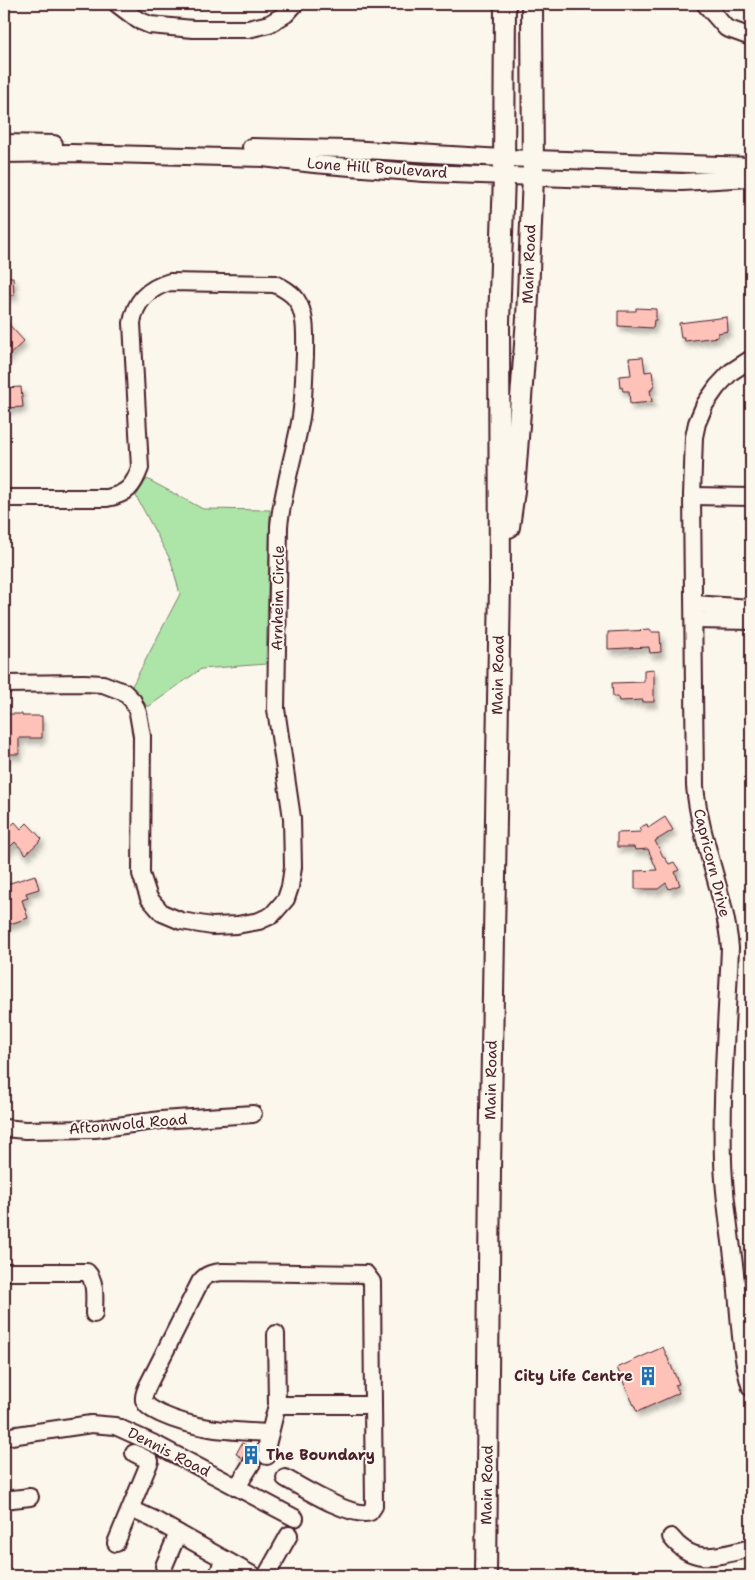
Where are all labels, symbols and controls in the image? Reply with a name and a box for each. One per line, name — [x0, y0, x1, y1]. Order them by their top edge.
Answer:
street label: Lone Hill Boulevard — [306, 153, 448, 183]
street label: Main Road — [518, 223, 540, 304]
street label: Arnheim Circle — [267, 545, 289, 651]
street label: Main Road — [487, 635, 509, 715]
street label: Capricorn Drive — [689, 807, 735, 919]
street label: Main Road — [480, 1040, 502, 1120]
street label: Aftonwold Road — [68, 1109, 189, 1139]
building icon: City Life Centre — [637, 1365, 659, 1387]
place label: City Life Centre — [514, 1366, 633, 1386]
street label: Dennis Road — [124, 1423, 214, 1482]
building icon: The Boundary — [240, 1444, 262, 1466]
place label: The Boundary — [266, 1445, 375, 1465]
street label: Main Road — [476, 1445, 498, 1525]

